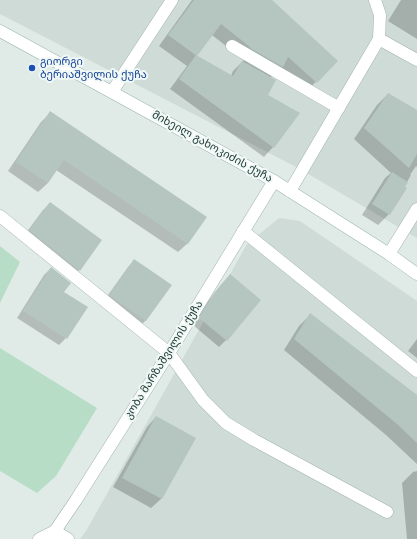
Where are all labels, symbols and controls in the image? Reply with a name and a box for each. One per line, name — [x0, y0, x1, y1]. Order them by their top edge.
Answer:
place label: გიორგი ბერიაშვილის ქუჩა — [40, 55, 147, 81]
marker: გიორგი ბერიაშვილის ქუჩა — [27, 63, 37, 73]
street label: მიხეილ გახოკიძის ქუჩა — [149, 108, 275, 186]
street label: კობა მარზაშვილის ქუჩა — [122, 298, 206, 422]

